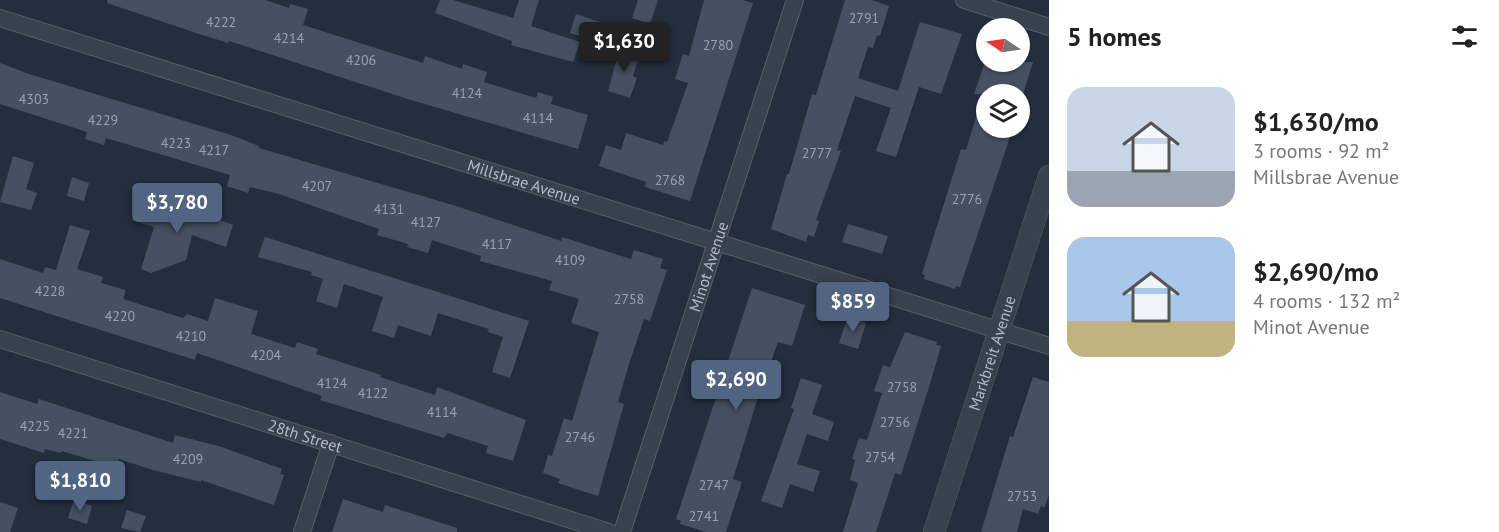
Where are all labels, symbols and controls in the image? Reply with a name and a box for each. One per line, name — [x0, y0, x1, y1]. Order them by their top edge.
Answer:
house number: 2791 — [849, 9, 879, 27]
house number: 4222 — [206, 13, 236, 31]
north arrow — [976, 18, 1030, 72]
map controls — [976, 18, 1030, 138]
text: 5 homes — [1067, 20, 1162, 53]
icon: filters — [1448, 20, 1481, 53]
pin: $1,630 — [575, 22, 673, 73]
text: $1,630 — [593, 28, 655, 54]
house number: 4214 — [274, 29, 305, 47]
house number: 2780 — [703, 36, 734, 54]
house number: 4206 — [346, 51, 376, 69]
house number: 4124 — [452, 84, 483, 102]
button: layers — [976, 84, 1030, 138]
house number: 4303 — [19, 90, 49, 108]
text: $1,630/mo — [1253, 105, 1379, 138]
house number: 4114 — [523, 109, 554, 127]
house number: 4229 — [88, 111, 118, 129]
icon: home — [1115, 111, 1187, 183]
house number: 4223 — [161, 134, 191, 152]
text: 3 rooms · 92 m² — [1253, 138, 1389, 164]
house number: 4217 — [199, 141, 229, 159]
house number: 2777 — [802, 144, 832, 162]
street label: Millsbrae Avenue — [465, 155, 583, 209]
text: Millsbrae Avenue — [1253, 164, 1399, 190]
house number: 2768 — [655, 171, 685, 189]
house number: 4207 — [302, 177, 332, 195]
pin: $3,780 — [128, 183, 226, 234]
text: $3,780 — [146, 189, 208, 215]
house number: 2776 — [952, 190, 982, 208]
house number: 4131 — [374, 200, 404, 218]
house number: 4127 — [411, 213, 441, 231]
street label: Minot Avenue — [684, 219, 732, 314]
house number: 4117 — [482, 235, 512, 253]
house number: 4109 — [555, 251, 585, 269]
text: $2,690/mo — [1253, 255, 1379, 288]
icon: home — [1115, 261, 1187, 333]
house number: 4228 — [35, 282, 65, 300]
pin: $859 — [817, 282, 889, 333]
text: $859 — [830, 288, 876, 314]
text: 4 rooms · 132 m² — [1253, 288, 1400, 314]
house number: 2758 — [614, 290, 644, 308]
street label: Markbreit Avenue — [964, 293, 1020, 413]
house number: 4220 — [105, 307, 136, 325]
text: Minot Avenue — [1253, 314, 1370, 340]
house number: 4210 — [176, 327, 207, 345]
house number: 4204 — [251, 346, 282, 364]
pin: $2,690 — [687, 360, 785, 411]
text: $2,690 — [705, 366, 767, 392]
house number: 4124 — [317, 374, 348, 392]
house number: 2758 — [887, 378, 917, 396]
house number: 4122 — [358, 384, 388, 402]
house number: 4114 — [427, 403, 458, 421]
house number: 2756 — [880, 413, 910, 431]
street label: 28th Street — [265, 415, 345, 457]
house number: 4225 — [20, 417, 50, 435]
house number: 4221 — [58, 424, 88, 442]
house number: 2746 — [565, 428, 595, 446]
house number: 2754 — [865, 448, 896, 466]
house number: 4209 — [173, 450, 203, 468]
pin: $1,810 — [31, 461, 129, 512]
text: $1,810 — [49, 467, 111, 493]
house number: 2747 — [699, 476, 729, 494]
house number: 2753 — [1007, 487, 1037, 505]
house number: 2741 — [689, 507, 719, 525]

